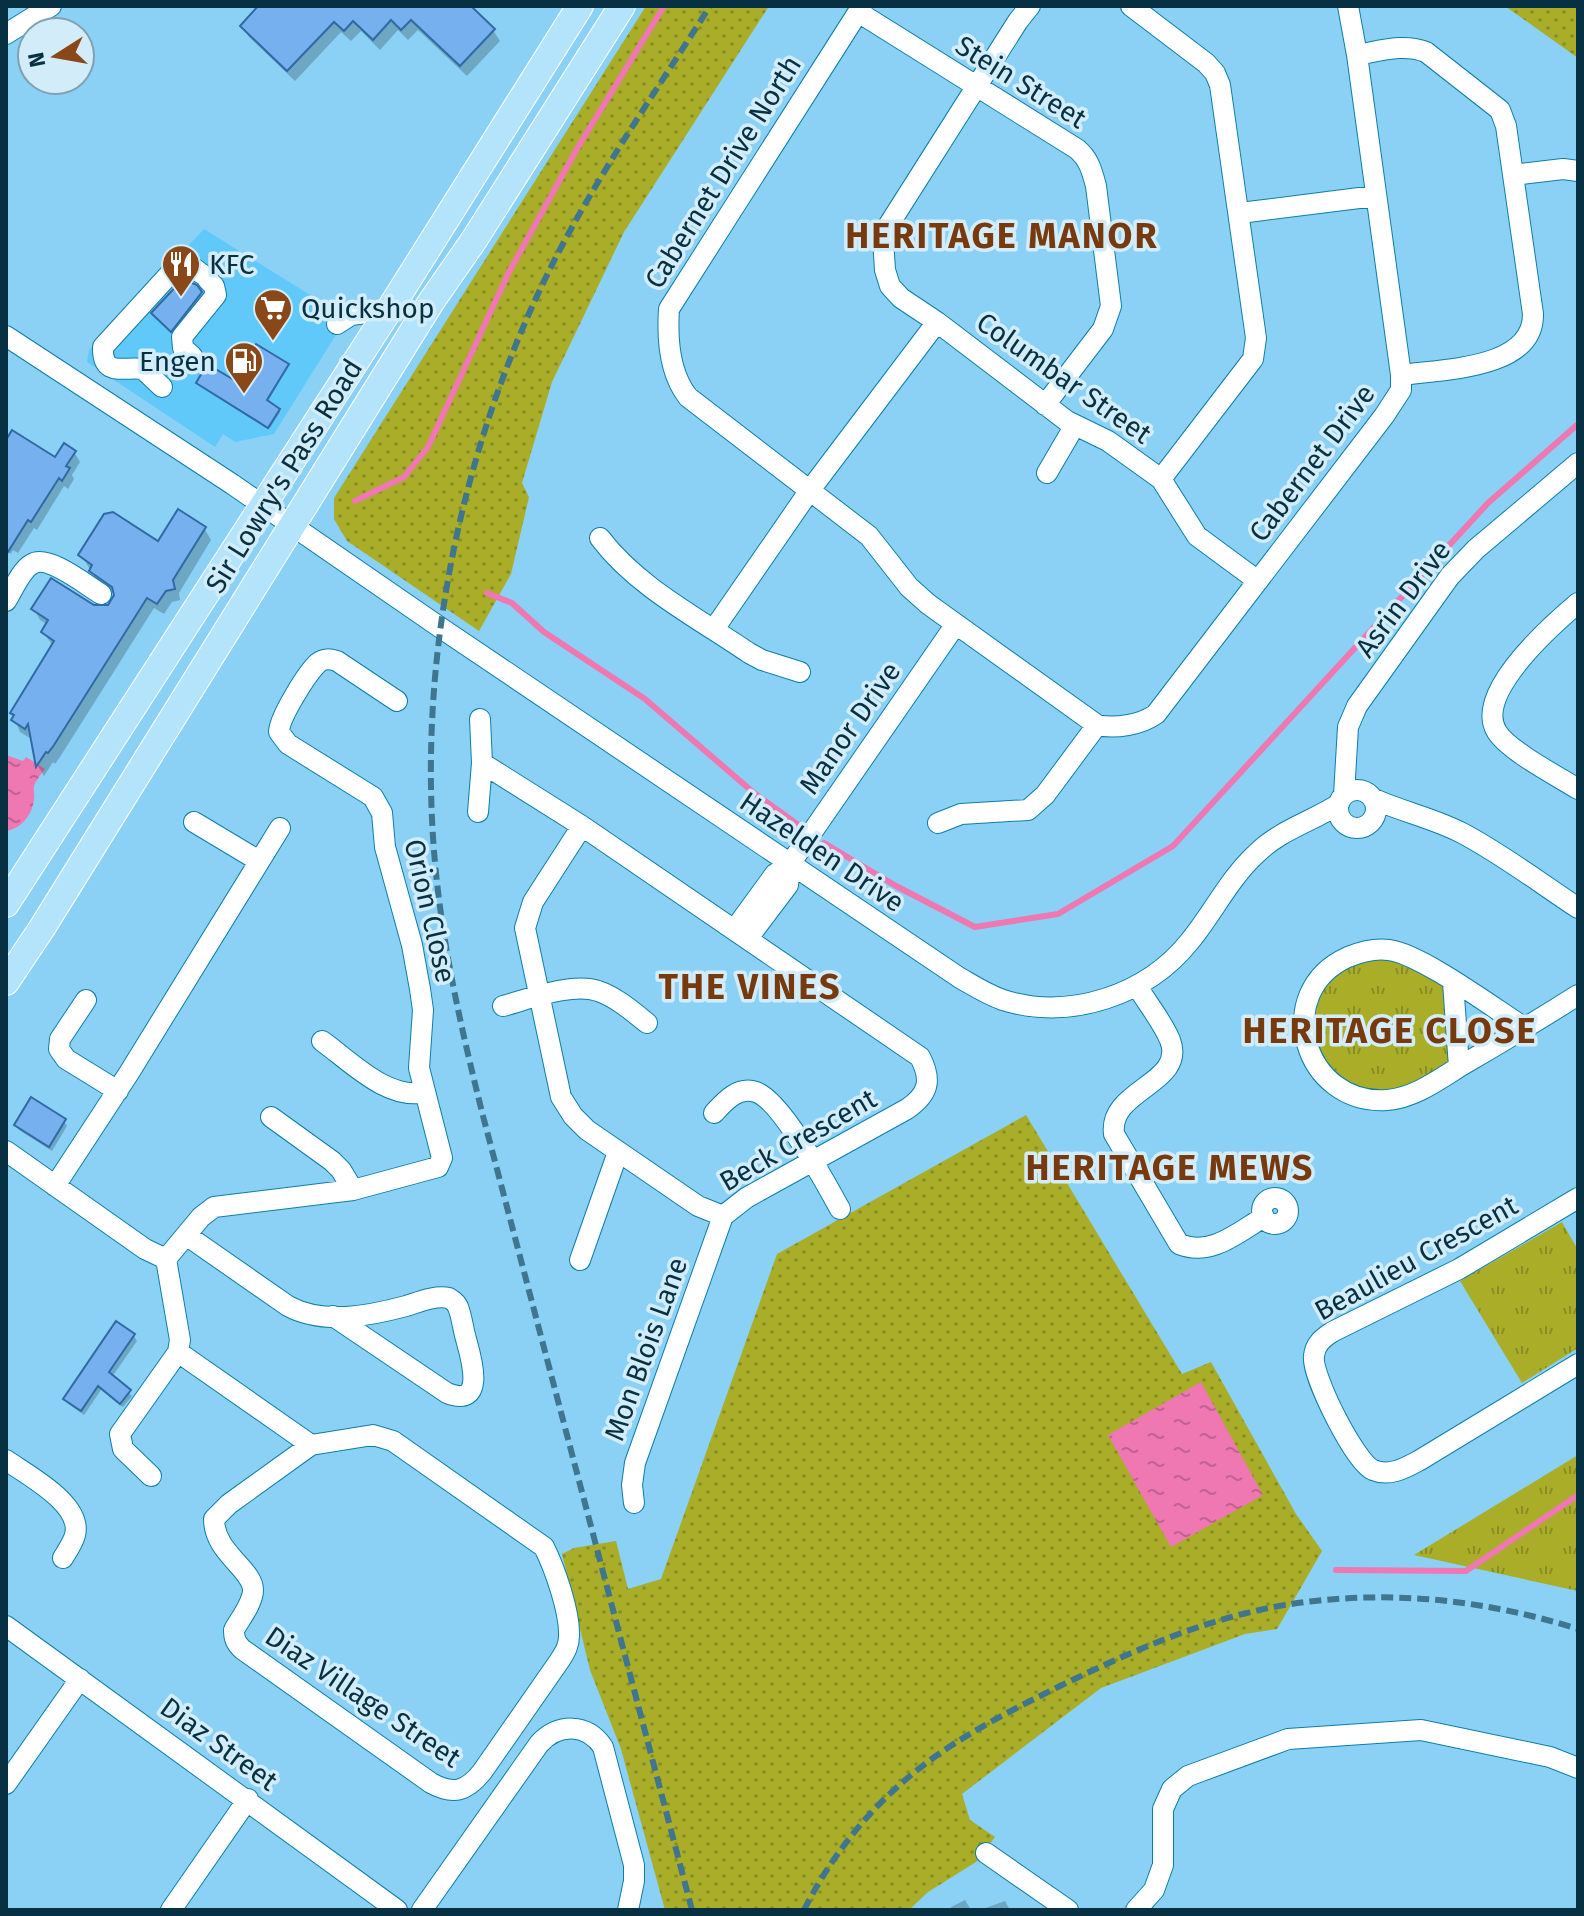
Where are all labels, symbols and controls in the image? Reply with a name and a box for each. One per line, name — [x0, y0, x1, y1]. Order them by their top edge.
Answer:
north arrow — [16, 16, 96, 96]
street label: Stein Street — [950, 29, 1093, 136]
street label: Cabernet Drive North — [638, 49, 808, 295]
text: N — [22, 50, 52, 69]
district label: HERITAGE MANOR — [845, 214, 1159, 258]
restaurant icon: KFC — [160, 243, 202, 298]
place label: KFC — [209, 248, 255, 281]
supermarket icon: Quickshop — [252, 287, 294, 342]
place label: Quickshop — [301, 292, 435, 325]
street label: Columbar Street — [970, 305, 1158, 451]
fuel station icon: Engen — [223, 340, 265, 395]
place label: Engen — [139, 345, 216, 378]
street label: Sir Lowry's Pass Road — [199, 353, 369, 599]
street label: Cabernet Drive — [1242, 378, 1382, 548]
street label: Asrin Drive — [1348, 534, 1458, 664]
street label: Manor Drive — [792, 656, 908, 800]
street label: Hazelden Drive — [734, 785, 910, 919]
street label: Orion Close — [397, 836, 463, 986]
district label: THE VINES — [659, 965, 842, 1009]
district label: HERITAGE CLOSE — [1243, 1009, 1537, 1053]
street label: Beck Crescent — [714, 1081, 883, 1198]
district label: HERITAGE MEWS — [1026, 1146, 1314, 1190]
street label: Beaulieu Crescent — [1309, 1188, 1524, 1327]
street label: Mon Blois Lane — [598, 1253, 694, 1445]
street label: Diaz Village Street — [259, 1619, 468, 1775]
street label: Diaz Street — [154, 1690, 285, 1798]

